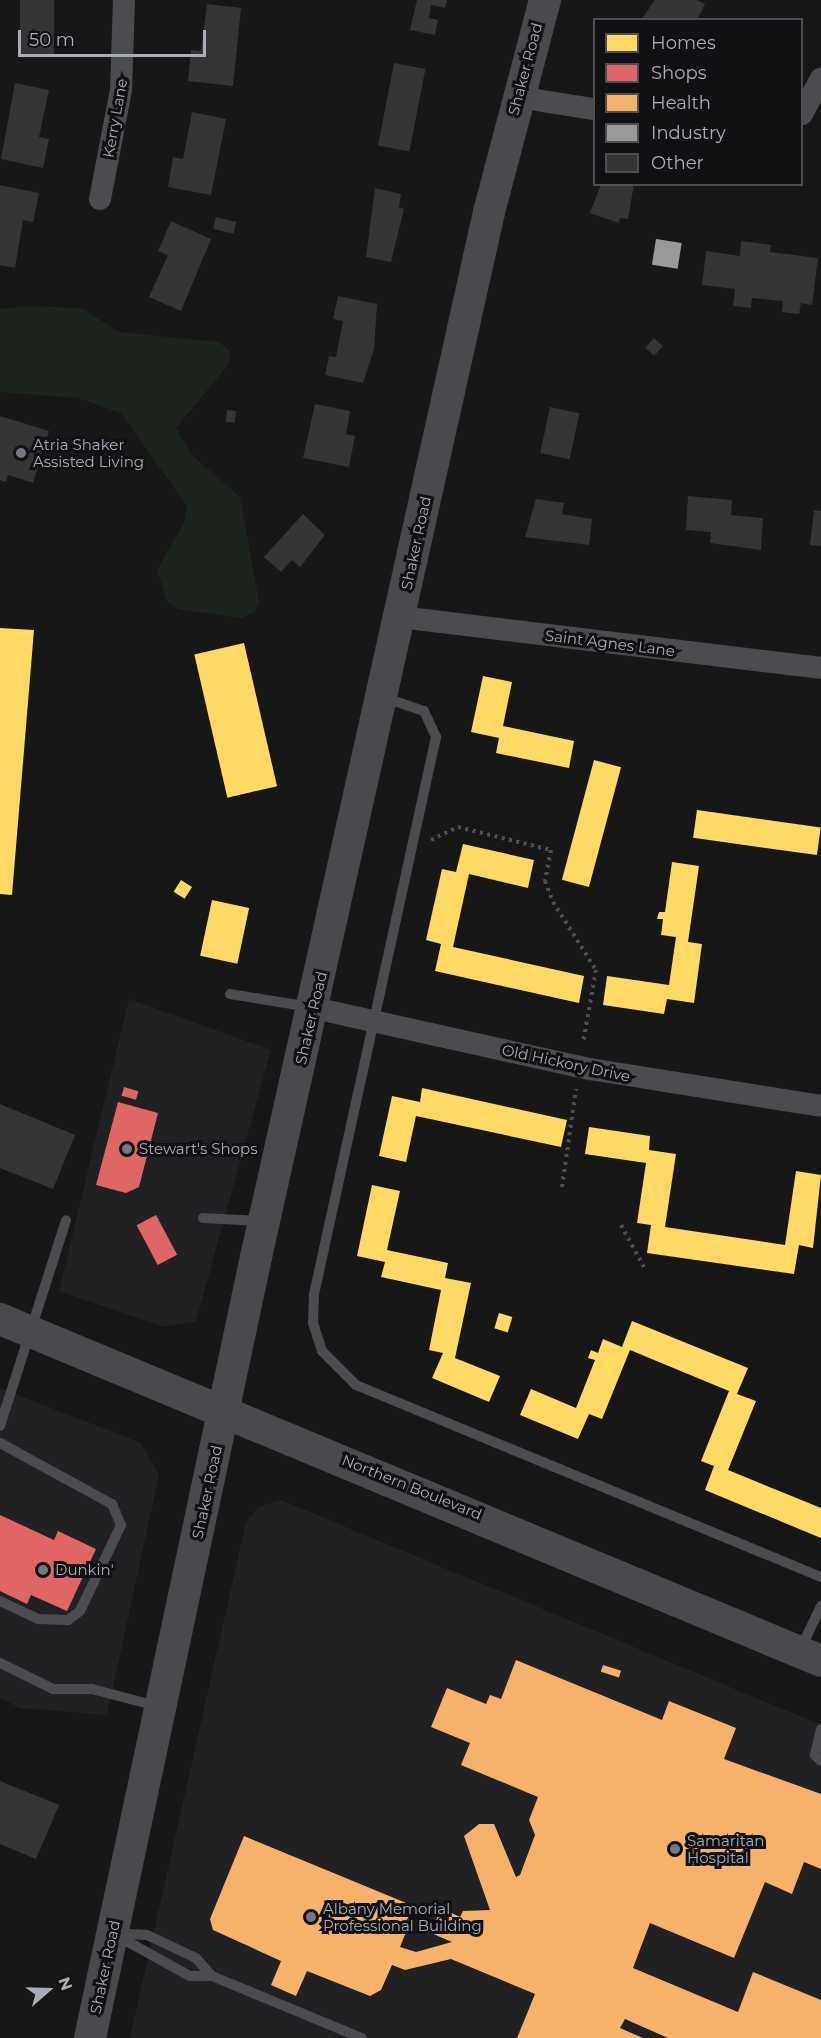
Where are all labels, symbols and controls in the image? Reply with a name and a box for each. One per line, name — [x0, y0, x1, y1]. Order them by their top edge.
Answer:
scale bar — [21, 18, 208, 56]
legend — [593, 18, 803, 186]
street label: Shaker Road — [504, 21, 546, 117]
text: 50 m — [29, 29, 75, 51]
text: Homes — [651, 32, 716, 54]
text: Shops — [651, 62, 707, 84]
street label: Kerry Lane — [99, 77, 131, 159]
text: Health — [651, 92, 711, 114]
text: Industry — [651, 122, 726, 144]
text: Other — [651, 152, 704, 174]
place label: Atria Shaker Assisted Living — [33, 435, 144, 470]
marker: Atria Shaker Assisted Living — [14, 446, 28, 460]
street label: Shaker Road — [397, 495, 435, 591]
street label: Saint Agnes Lane — [544, 626, 676, 660]
street label: Shaker Road — [292, 970, 330, 1066]
street label: Old Hickory Drive — [500, 1041, 632, 1085]
place label: Stewart's Shops — [139, 1140, 258, 1158]
marker: Stewart's Shops — [120, 1142, 134, 1156]
street label: Shaker Road — [188, 1444, 226, 1540]
street label: Northern Boulevard — [339, 1451, 485, 1523]
place label: Dunkin' — [55, 1561, 114, 1579]
marker: Dunkin' — [36, 1563, 50, 1577]
place label: Samaritan Hospital — [687, 1831, 764, 1866]
marker: Samaritan Hospital — [668, 1842, 682, 1856]
place label: Albany Memorial Professional Building — [323, 1899, 482, 1934]
marker: Albany Memorial Professional Building — [304, 1910, 318, 1924]
street label: Shaker Road — [86, 1919, 124, 2015]
north arrow — [18, 1960, 78, 2020]
text: N — [54, 1974, 77, 1993]

